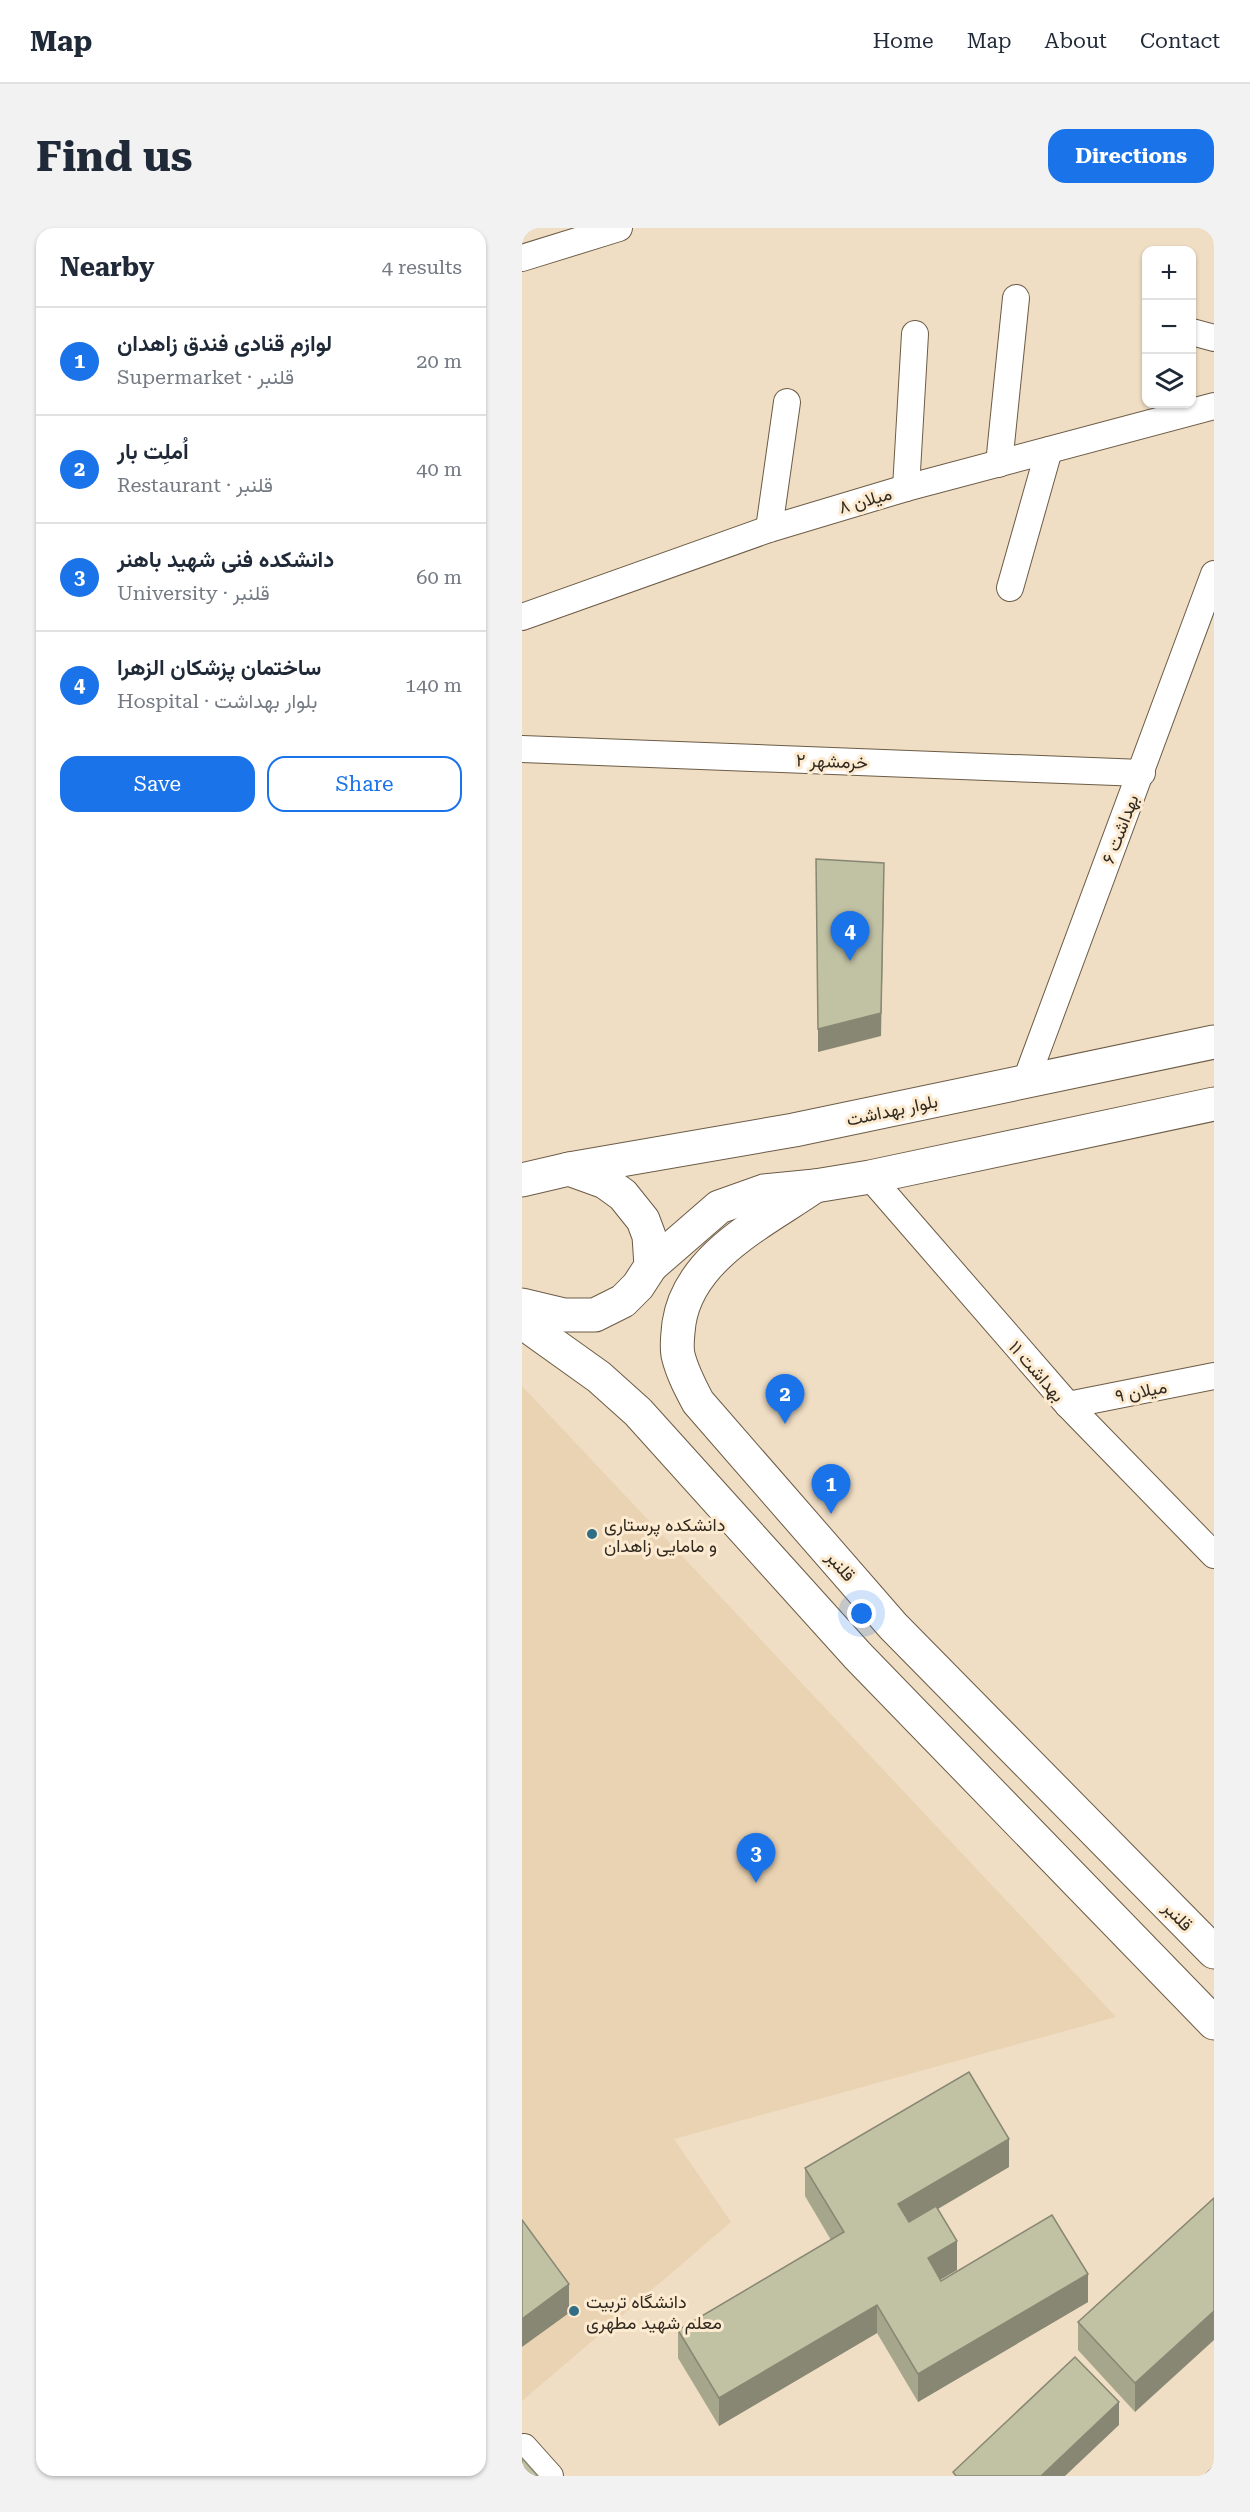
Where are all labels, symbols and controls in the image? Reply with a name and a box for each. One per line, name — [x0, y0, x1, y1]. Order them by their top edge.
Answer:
text: Map — [30, 25, 92, 58]
text: Home — [873, 29, 934, 53]
text: Map — [967, 29, 1012, 53]
text: About — [1045, 29, 1107, 53]
text: Contact — [1140, 29, 1220, 53]
button: Directions — [1048, 129, 1214, 183]
text: Find us — [36, 132, 193, 181]
map controls — [1142, 246, 1196, 408]
button: + — [1142, 246, 1196, 300]
text: Nearby — [60, 252, 154, 282]
text: 4 results — [382, 255, 462, 279]
button: − — [1142, 300, 1196, 354]
text: لوازم قنادی فندق زاهدان — [117, 331, 332, 356]
text: 1 — [74, 349, 85, 373]
text: 20 m — [416, 349, 462, 373]
button: layers — [1142, 354, 1196, 408]
text: Supermarket · قلنبر — [117, 365, 294, 389]
text: اُملِت بار — [117, 439, 189, 464]
text: 2 — [74, 457, 85, 481]
text: 40 m — [416, 457, 462, 481]
text: Restaurant · قلنبر — [117, 473, 273, 497]
street label: میلان ۸ — [836, 482, 894, 518]
text: دانشکده فنی شهید باهنر — [117, 547, 334, 572]
text: 3 — [74, 565, 85, 589]
text: 60 m — [416, 565, 462, 589]
text: University · قلنبر — [117, 581, 270, 605]
text: ساختمان پزشکان الزهرا — [117, 655, 321, 680]
text: 4 — [74, 673, 85, 697]
text: 140 m — [405, 673, 462, 697]
text: Hospital · بلوار بهداشت — [117, 689, 317, 713]
street label: خرمشهر ۲ — [795, 749, 868, 774]
button: Save — [60, 756, 255, 812]
button: Share — [267, 756, 462, 812]
street label: بهداشت ۶ — [1097, 792, 1144, 867]
pin: 4 — [830, 912, 870, 961]
street label: بلوار بهداشت — [844, 1090, 940, 1131]
street label: بهداشت ۱۱ — [1004, 1336, 1069, 1406]
pin: 2 — [766, 1374, 804, 1424]
street label: میلان ۹ — [1113, 1376, 1169, 1406]
pin: 1 — [812, 1464, 850, 1514]
place label: دانشکده پرستاری و مامایی زاهدان — [604, 1514, 725, 1557]
marker: دانشکده پرستاری و مامایی زاهدان — [585, 1527, 599, 1541]
street label: قلنبر — [821, 1546, 860, 1586]
your location — [847, 1599, 876, 1628]
pin: 3 — [736, 1834, 776, 1883]
street label: قلنبر — [1157, 1896, 1197, 1936]
place label: دانشگاه تربیت معلم شهید مطهری — [586, 2291, 722, 2335]
marker: دانشگاه تربیت معلم شهید مطهری — [567, 2304, 581, 2318]

